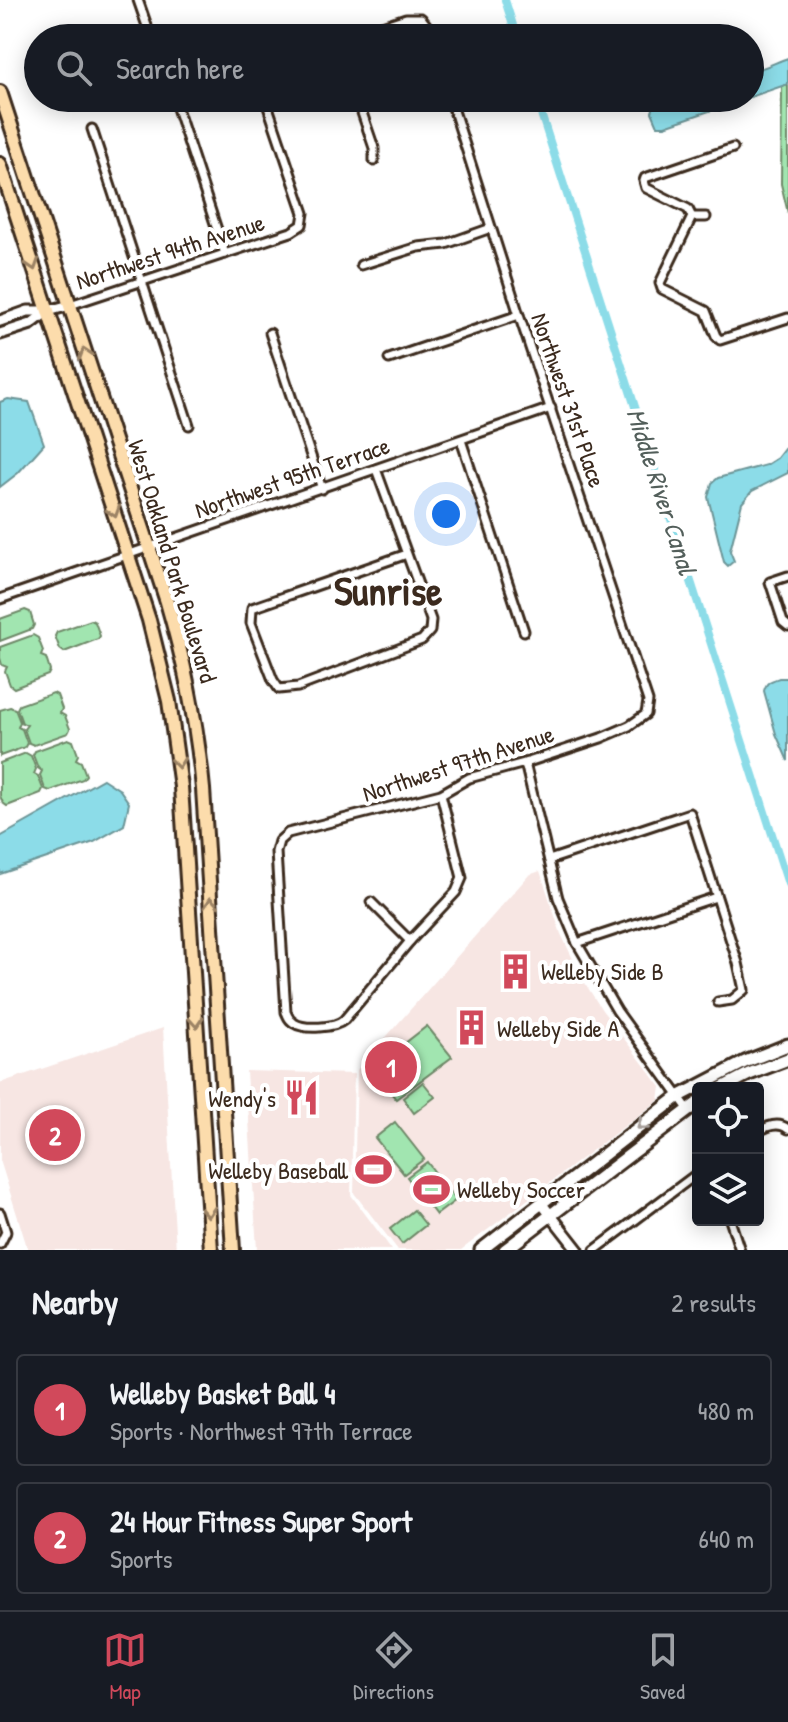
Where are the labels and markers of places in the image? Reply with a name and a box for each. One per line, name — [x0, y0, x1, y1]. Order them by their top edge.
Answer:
building icon: Welleby Side B — [496, 952, 534, 990]
place label: Welleby Side B — [541, 955, 664, 987]
building icon: Welleby Side A — [452, 1009, 490, 1047]
place label: Welleby Side A — [497, 1012, 620, 1044]
pin: 1 — [365, 1037, 417, 1097]
restaurant icon: Wendy's — [283, 1079, 321, 1117]
place label: Wendy's — [208, 1082, 276, 1114]
pin: 2 — [29, 1105, 81, 1165]
sports icon: Welleby Baseball — [355, 1151, 393, 1189]
place label: Welleby Baseball — [208, 1154, 349, 1186]
sports icon: Welleby Soccer — [412, 1170, 450, 1208]
place label: Welleby Soccer — [457, 1173, 585, 1205]

